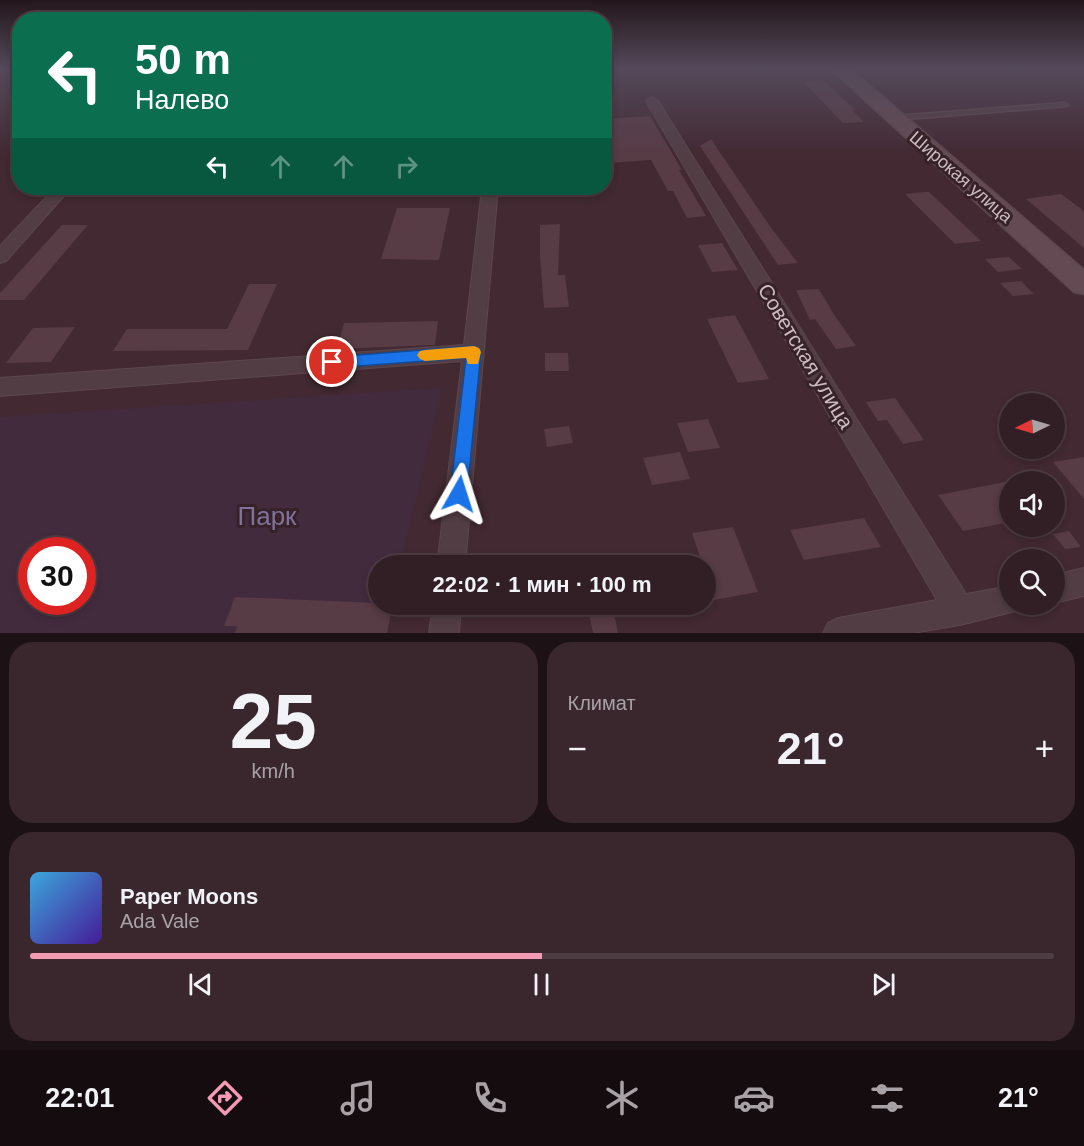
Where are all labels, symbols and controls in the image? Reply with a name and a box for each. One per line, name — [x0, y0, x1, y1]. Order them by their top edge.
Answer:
icon: left — [36, 36, 114, 114]
text: 50 m — [135, 36, 231, 83]
text: Налево — [135, 85, 229, 115]
street label: Широкая улица — [906, 127, 1017, 228]
icon: left — [201, 150, 234, 183]
icon: ahead — [264, 150, 297, 183]
icon: ahead — [327, 150, 360, 183]
icon: right — [390, 150, 423, 183]
street label: Советская улица — [754, 279, 858, 433]
pin — [306, 336, 357, 387]
icon: arrive — [315, 345, 348, 378]
north arrow — [999, 393, 1065, 459]
map controls — [999, 393, 1065, 615]
position arrow — [427, 462, 491, 526]
button: sound — [999, 471, 1065, 537]
park label: Парк — [238, 501, 297, 531]
speed limit sign: 30 — [18, 537, 96, 615]
button: search — [999, 549, 1065, 615]
text: 22:02 · 1 мин · 100 m — [432, 572, 652, 597]
text: 25 — [230, 677, 317, 765]
text: Климат — [568, 692, 636, 714]
text: 21° — [777, 723, 845, 774]
text: − — [568, 730, 587, 767]
text: + — [1035, 730, 1054, 767]
text: km/h — [252, 760, 295, 782]
text: Paper Moons — [120, 884, 258, 909]
text: Ada Vale — [120, 910, 200, 932]
icon: previous — [184, 968, 217, 1001]
icon: pause — [525, 968, 558, 1001]
icon: next — [867, 968, 900, 1001]
icon: directions — [204, 1077, 246, 1119]
icon: music — [337, 1077, 379, 1119]
icon: phone — [469, 1077, 511, 1119]
icon: climate — [601, 1077, 643, 1119]
icon: car — [733, 1077, 775, 1119]
icon: filters — [866, 1077, 908, 1119]
text: 22:01 — [45, 1083, 114, 1113]
text: 21° — [998, 1083, 1039, 1113]

